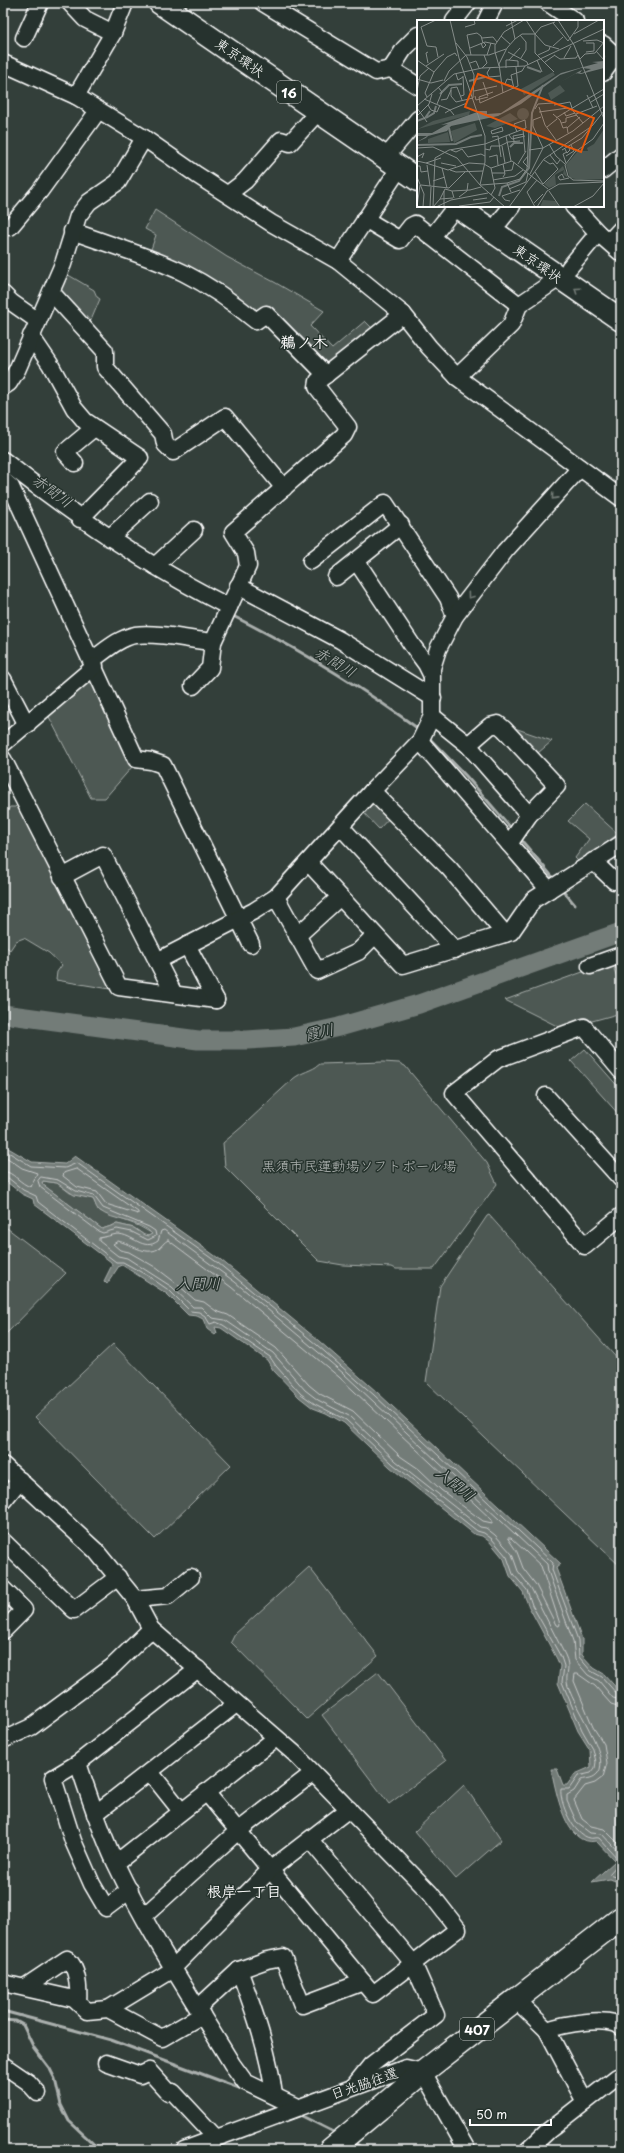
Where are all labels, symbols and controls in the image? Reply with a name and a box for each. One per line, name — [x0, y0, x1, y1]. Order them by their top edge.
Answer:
inset map — [417, 20, 604, 207]
street label: 東京環状 — [211, 32, 269, 82]
road number: 16 — [277, 81, 301, 103]
street label: 東京環状 — [509, 238, 567, 288]
one-way arrow — [574, 287, 581, 295]
district label: 鵜ノ木 — [280, 329, 328, 353]
water label: 赤間川 — [28, 467, 78, 513]
one-way arrow — [551, 492, 558, 499]
one-way arrow — [468, 592, 475, 599]
water label: 赤間川 — [311, 640, 361, 682]
water label: 霞川 — [302, 1017, 336, 1045]
park label: 黒須市民運動場ソフトボール場 — [261, 1155, 457, 1176]
water label: 入間川 — [175, 1271, 221, 1294]
water label: 入間川 — [431, 1460, 481, 1506]
district label: 根岸一丁目 — [206, 1879, 282, 1902]
road number: 407 — [460, 2018, 494, 2040]
street label: 日光脇往還 — [327, 2062, 401, 2104]
scale bar — [470, 2101, 551, 2127]
text: 50 m — [476, 2105, 507, 2123]

